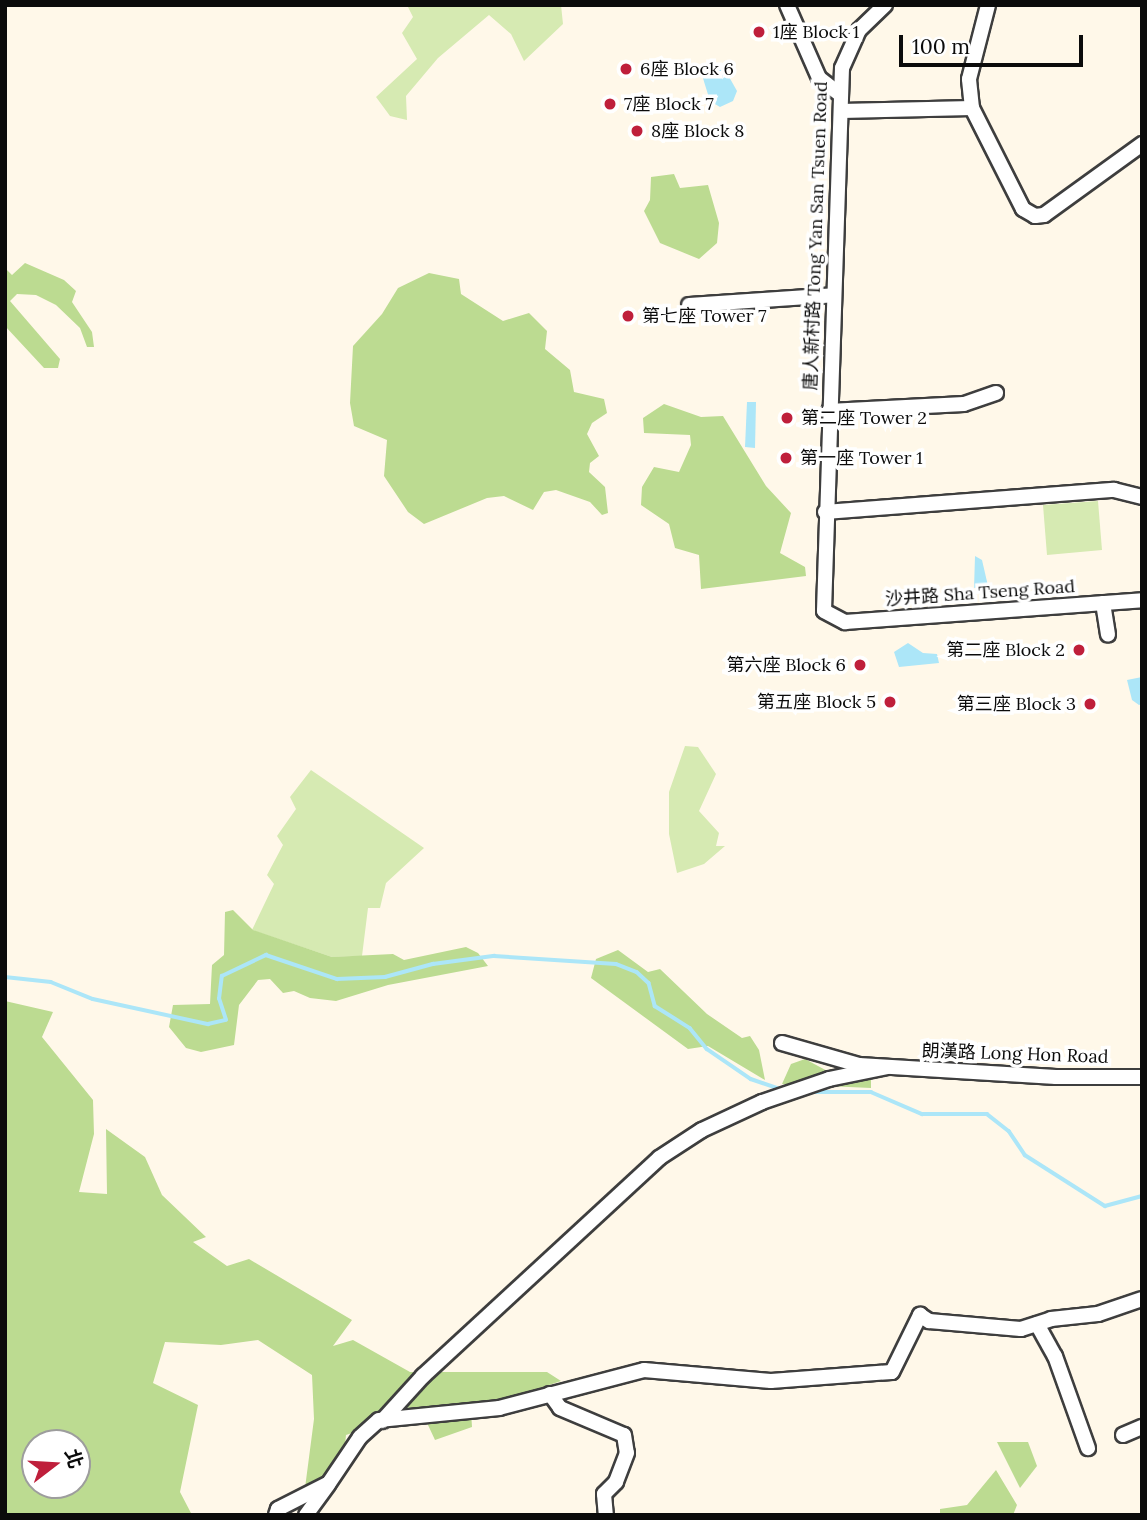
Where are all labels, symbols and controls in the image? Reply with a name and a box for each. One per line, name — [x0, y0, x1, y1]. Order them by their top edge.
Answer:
place label: 1座 Block 1 — [773, 21, 859, 43]
scale bar — [902, 21, 1086, 65]
marker: 1座 Block 1 — [751, 24, 767, 40]
text: 100 m — [912, 33, 970, 60]
place label: 6座 Block 6 — [640, 58, 734, 80]
marker: 6座 Block 6 — [618, 61, 634, 77]
street label: 唐人新村路 Tong Yan San Tsuen Road — [800, 81, 832, 391]
place label: 7座 Block 7 — [624, 93, 714, 115]
marker: 7座 Block 7 — [602, 96, 618, 112]
place label: 8座 Block 8 — [651, 120, 744, 142]
marker: 8座 Block 8 — [629, 123, 645, 139]
place label: 第七座 Tower 7 — [642, 305, 767, 327]
marker: 第七座 Tower 7 — [620, 308, 636, 324]
place label: 第二座 Tower 2 — [801, 407, 927, 429]
marker: 第二座 Tower 2 — [779, 410, 795, 426]
place label: 第一座 Tower 1 — [800, 447, 923, 469]
marker: 第一座 Tower 1 — [778, 450, 794, 466]
street label: 沙井路 Sha Tseng Road — [884, 576, 1076, 610]
place label: 第二座 Block 2 — [946, 639, 1065, 661]
marker: 第二座 Block 2 — [1071, 642, 1087, 658]
place label: 第六座 Block 6 — [726, 654, 846, 676]
marker: 第六座 Block 6 — [852, 657, 868, 673]
place label: 第五座 Block 5 — [757, 691, 876, 713]
place label: 第三座 Block 3 — [957, 693, 1076, 715]
marker: 第五座 Block 5 — [882, 694, 898, 710]
marker: 第三座 Block 3 — [1082, 696, 1098, 712]
street label: 朗漢路 Long Hon Road — [921, 1040, 1109, 1068]
north arrow — [21, 1429, 91, 1499]
text: 北 — [60, 1446, 88, 1471]

